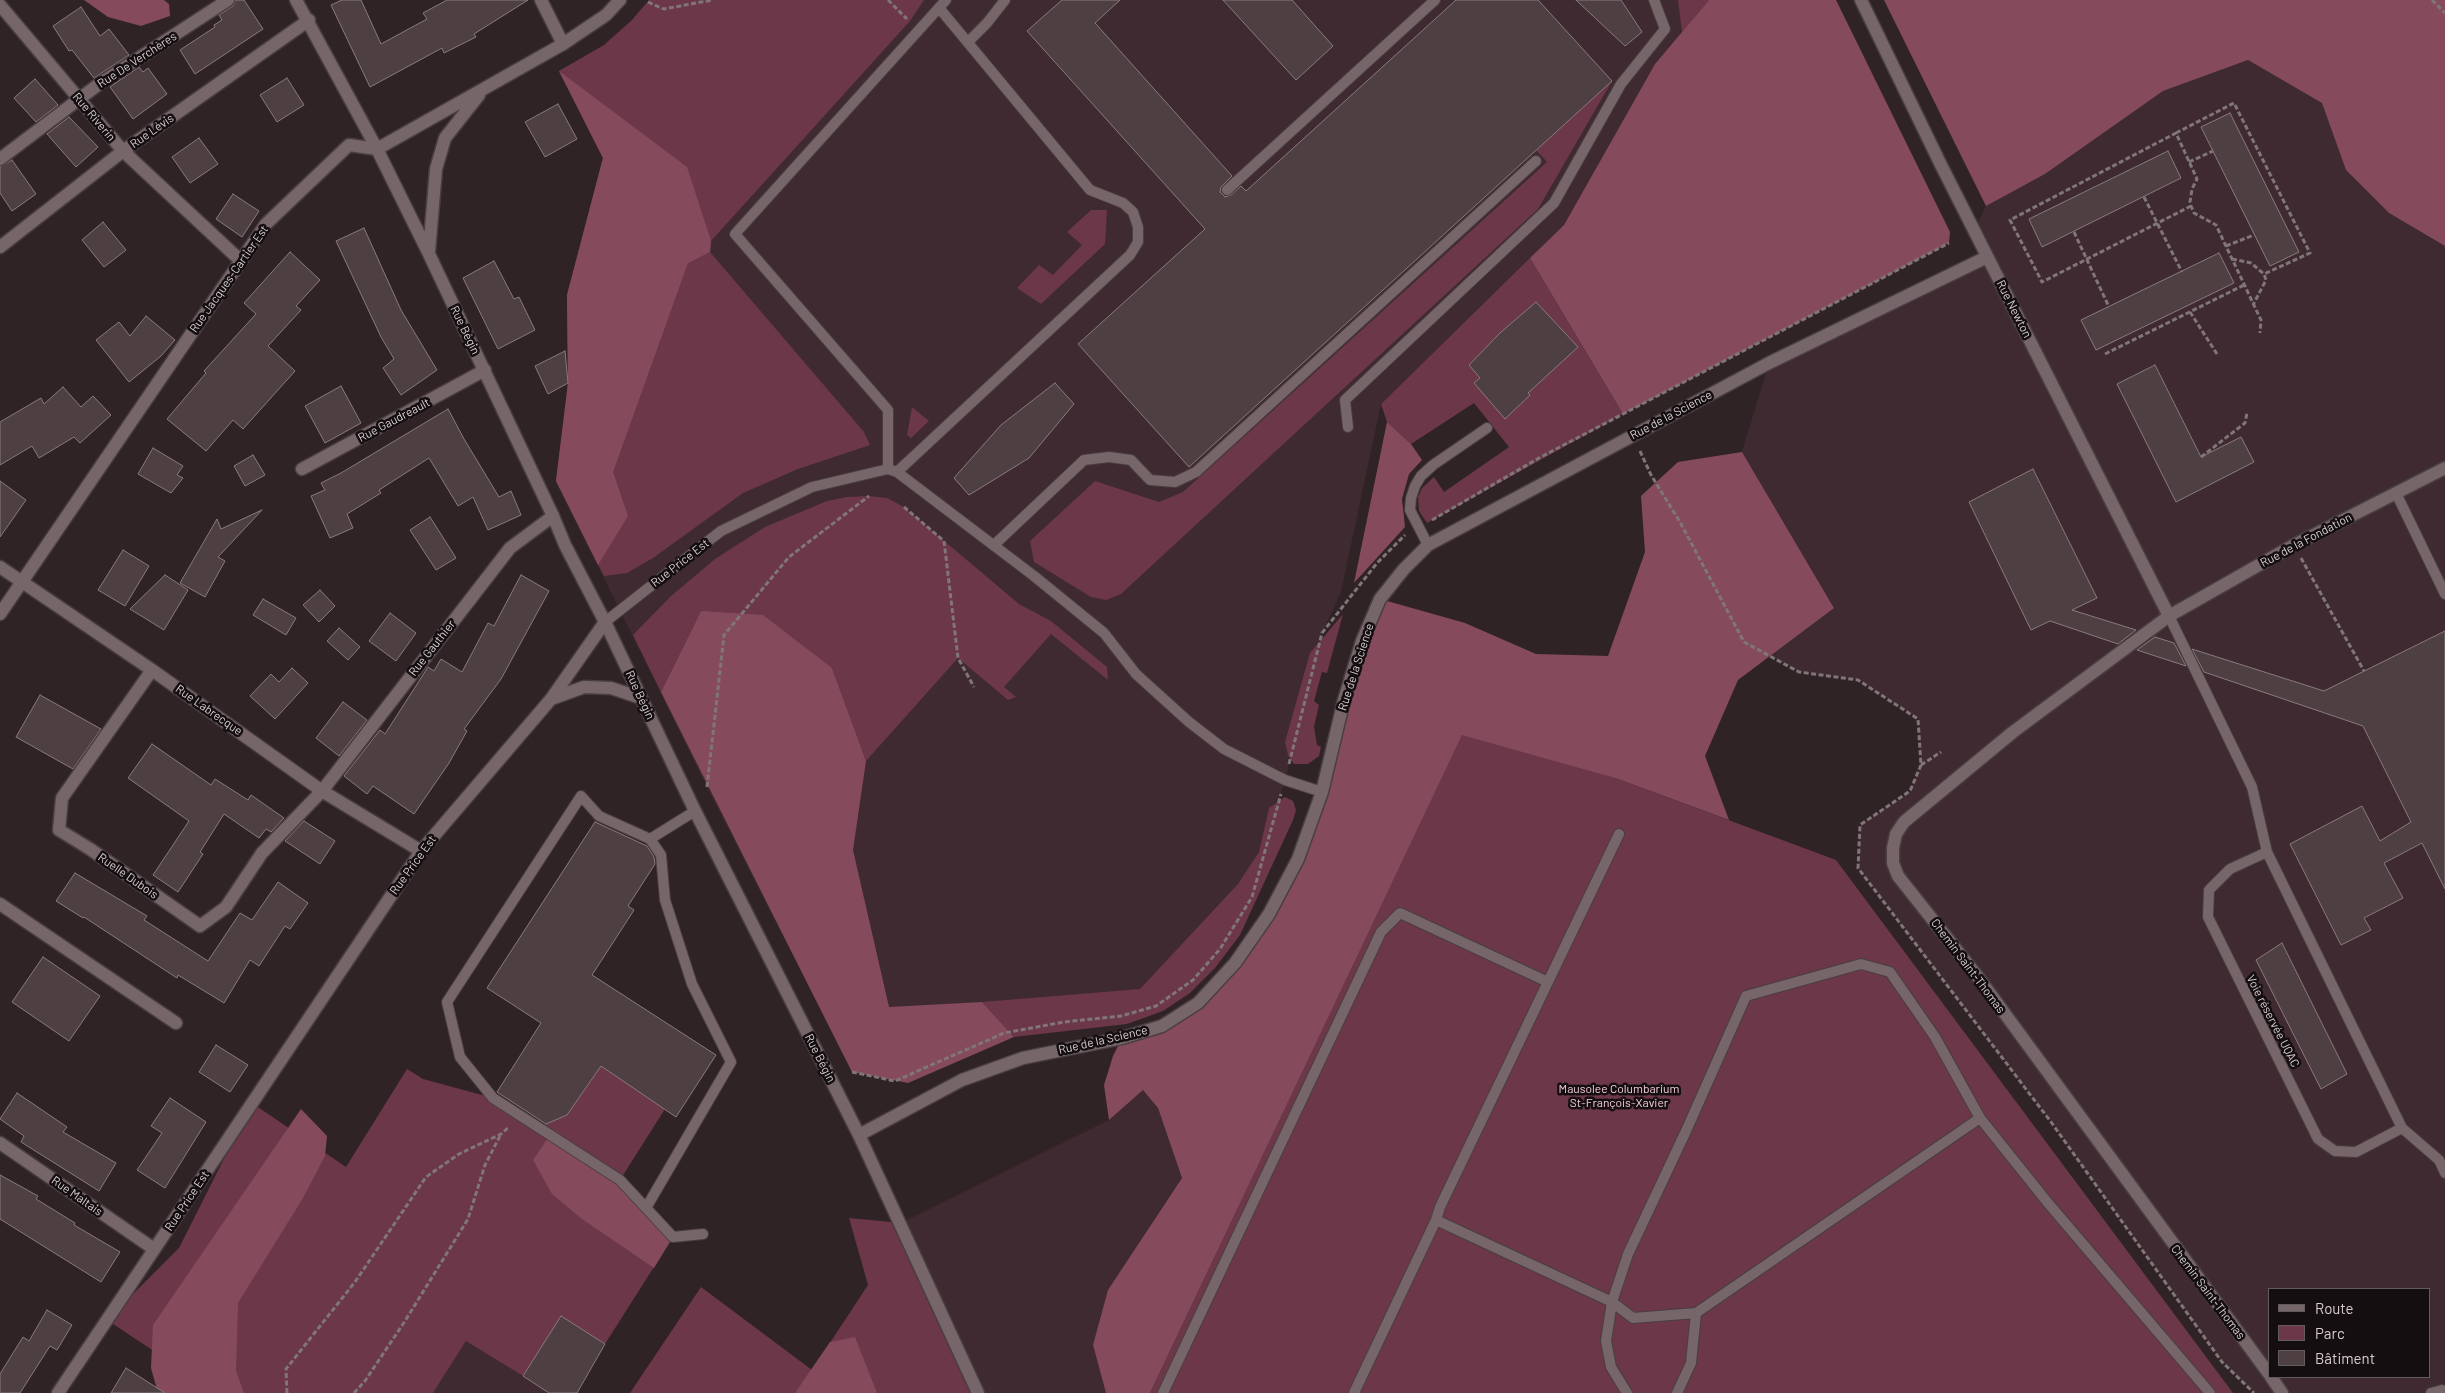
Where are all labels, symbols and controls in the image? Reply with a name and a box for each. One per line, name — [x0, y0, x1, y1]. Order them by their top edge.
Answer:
street label: Rue De Verchères — [95, 29, 179, 91]
street label: Rue Riverin — [70, 90, 118, 144]
street label: Rue Lévis — [127, 111, 177, 151]
street label: Rue Jacques-Cartier Est — [187, 223, 271, 335]
street label: Rue Newton — [1993, 278, 2035, 340]
street label: Rue Bégin — [447, 303, 483, 357]
street label: Rue de la Science — [1627, 387, 1715, 443]
street label: Rue Gaudreault — [356, 395, 432, 445]
street label: Rue de la Fondation — [2258, 510, 2354, 570]
street label: Rue Price Est — [648, 536, 712, 590]
street label: Rue Gauthier — [406, 617, 458, 679]
street label: Rue de la Science — [1335, 622, 1377, 712]
street label: Rue Bégin — [622, 668, 658, 722]
street label: Rue Labrecque — [173, 682, 245, 738]
street label: Rue Price Est — [387, 833, 439, 897]
street label: Ruelle Dubois — [95, 850, 161, 902]
street label: Chemin Saint-Thomas — [1928, 916, 2008, 1016]
street label: Voie réservée UQAC — [2243, 972, 2303, 1070]
street label: Rue de la Science — [1057, 1023, 1149, 1057]
street label: Rue Bégin — [802, 1031, 838, 1085]
park label: Mausolee Columbarium St-François-Xavier — [1559, 1082, 1679, 1110]
street label: Rue Price Est — [162, 1168, 212, 1234]
street label: Rue Maltais — [49, 1173, 105, 1219]
street label: Chemin Saint-Thomas — [2168, 1242, 2248, 1342]
legend — [2268, 1288, 2430, 1378]
text: Route — [2315, 1299, 2354, 1317]
text: Parc — [2315, 1324, 2345, 1342]
text: Bâtiment — [2315, 1349, 2375, 1367]

